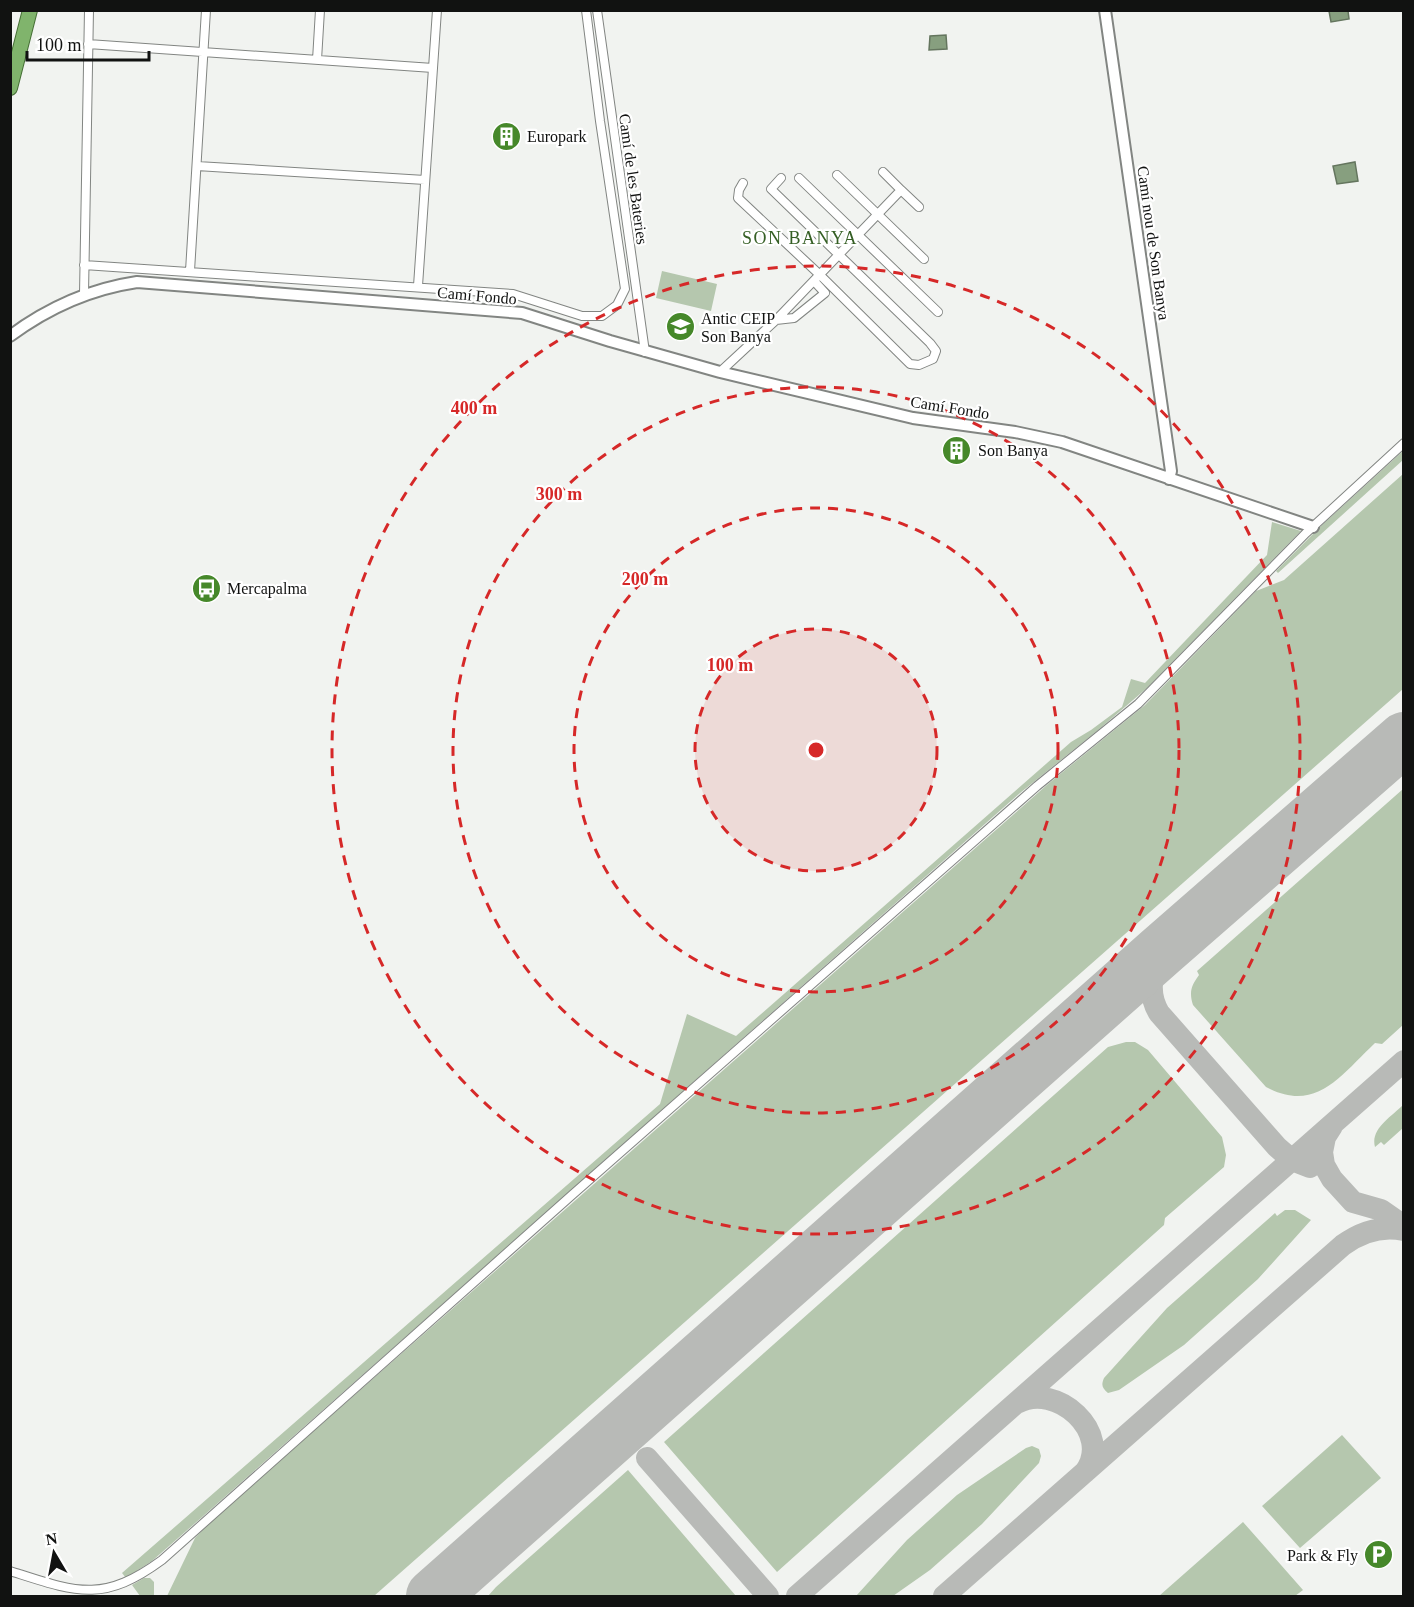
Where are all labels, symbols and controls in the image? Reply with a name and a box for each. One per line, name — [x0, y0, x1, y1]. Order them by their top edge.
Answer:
scale bar — [27, 24, 148, 62]
text: 100 m — [36, 35, 82, 55]
street label: Camí de les Bateries — [616, 113, 651, 246]
building icon: Europark — [490, 120, 522, 152]
place label: Europark — [527, 128, 587, 146]
street label: Camí nou de Son Banya — [1133, 165, 1173, 321]
district label: SON BANYA — [742, 228, 858, 248]
street label: Camí Fondo — [437, 284, 517, 307]
place label: Antic CEIP Son Banya — [701, 310, 775, 346]
school or university icon: Antic CEIP Son Banya — [664, 311, 696, 343]
street label: Camí Fondo — [909, 393, 991, 422]
text: 400 m — [451, 398, 497, 418]
building icon: Son Banya — [941, 434, 973, 466]
place label: Son Banya — [978, 442, 1048, 460]
text: 300 m — [536, 484, 582, 504]
text: 200 m — [622, 569, 668, 589]
bus stop icon: Mercapalma — [190, 572, 222, 604]
place label: Mercapalma — [227, 580, 307, 598]
text: 100 m — [707, 655, 753, 675]
centre of rings — [806, 740, 826, 760]
north arrow — [24, 1523, 84, 1583]
text: N — [44, 1529, 59, 1548]
parking icon: Park & Fly — [1363, 1539, 1395, 1571]
place label: Park & Fly — [1287, 1547, 1358, 1565]

